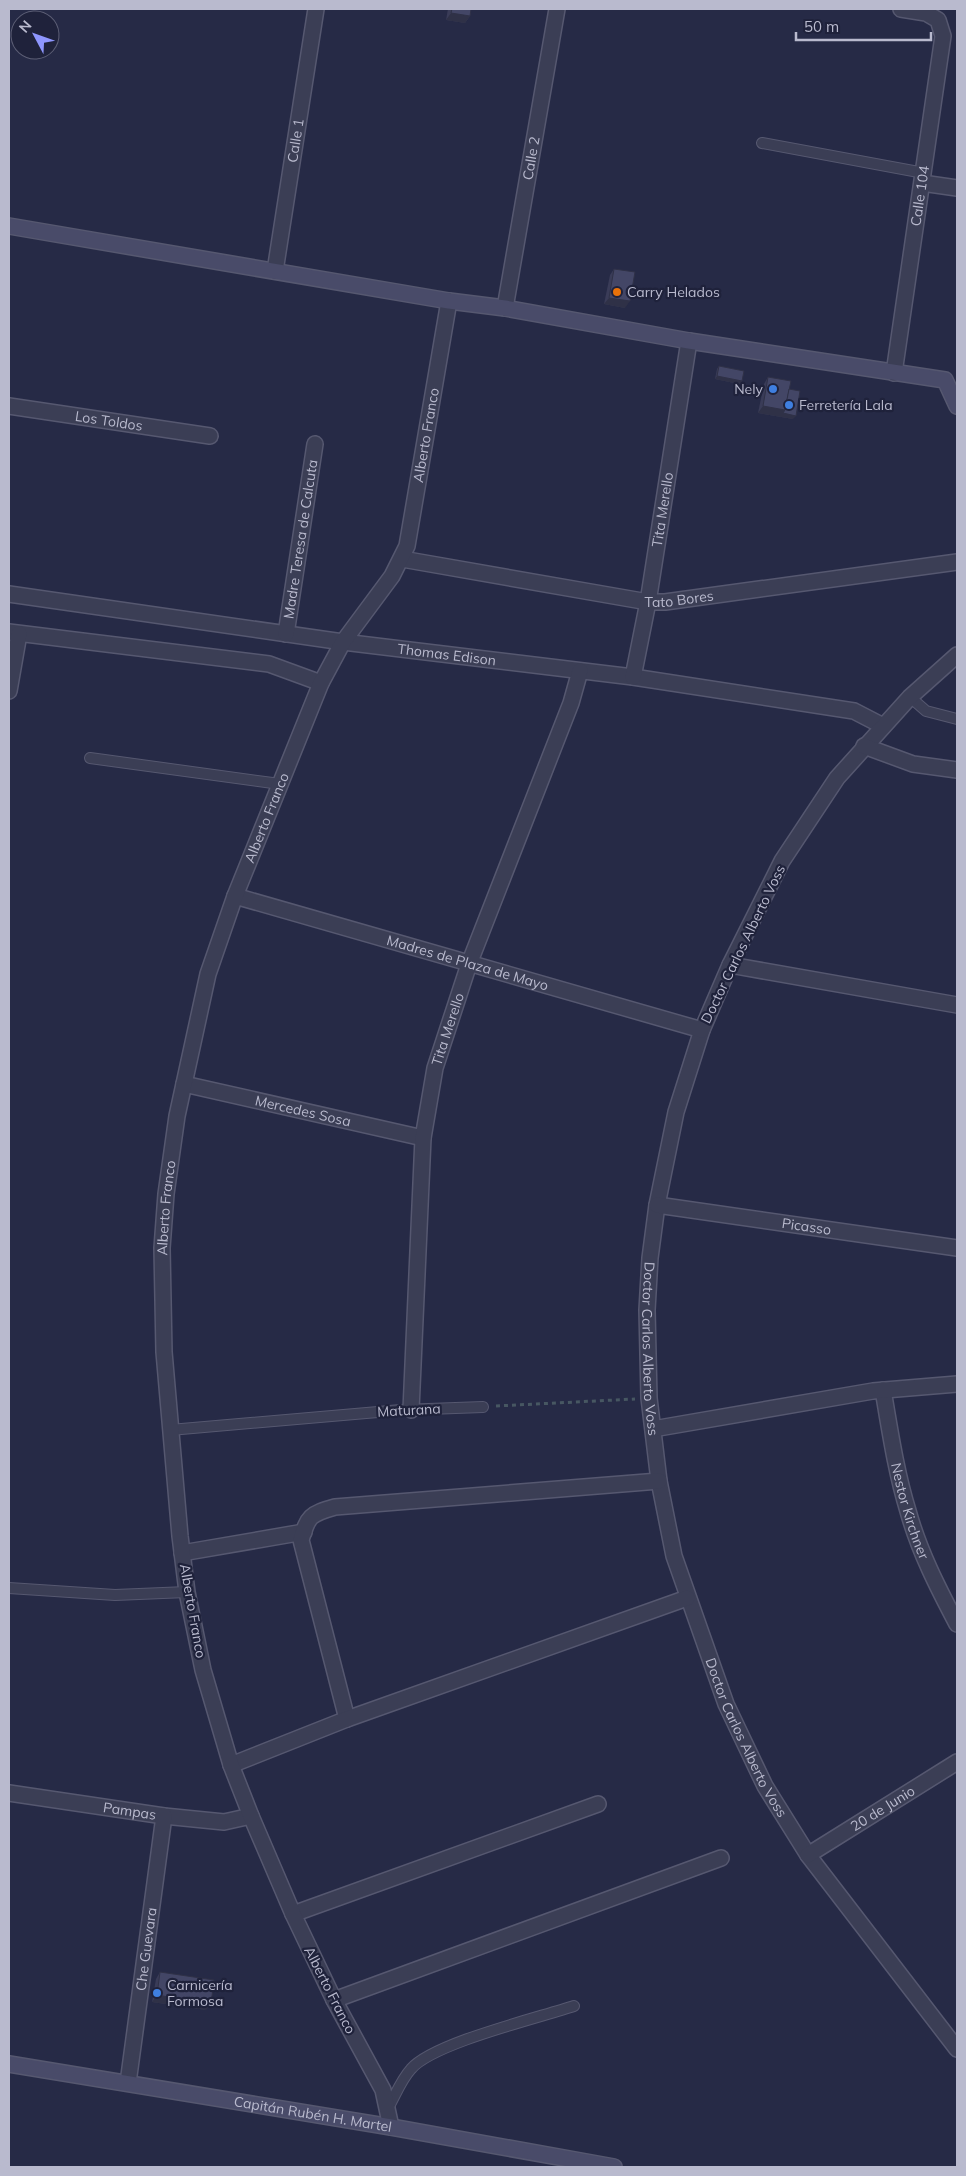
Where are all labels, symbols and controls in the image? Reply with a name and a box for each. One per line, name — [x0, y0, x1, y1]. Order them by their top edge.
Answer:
north arrow — [10, 10, 60, 60]
scale bar — [796, 10, 931, 42]
text: N — [15, 17, 35, 36]
text: 50 m — [804, 17, 839, 36]
street label: Calle 1 — [283, 117, 308, 164]
street label: Calle 2 — [518, 135, 544, 182]
street label: Calle 104 — [906, 164, 933, 227]
place label: Carry Helados — [627, 283, 720, 301]
marker: Carry Helados — [611, 286, 623, 298]
place label: Nely — [734, 380, 764, 398]
marker: Nely — [767, 383, 779, 395]
street label: Alberto Franco — [409, 386, 443, 484]
place label: Ferretería Lala — [799, 396, 893, 414]
marker: Ferretería Lala — [783, 399, 795, 411]
street label: Los Toldos — [74, 407, 144, 435]
street label: Madre Teresa de Calcuta — [279, 458, 322, 620]
street label: Tita Merello — [648, 471, 677, 548]
street label: Tato Bores — [645, 586, 715, 611]
street label: Thomas Edison — [397, 640, 497, 669]
street label: Alberto Franco — [240, 770, 293, 866]
street label: Doctor Carlos Alberto Voss — [697, 862, 789, 1026]
street label: Madres de Plaza de Mayo — [385, 931, 550, 994]
street label: Tita Merello — [427, 991, 468, 1068]
street label: Mercedes Sosa — [253, 1091, 353, 1130]
street label: Alberto Franco — [153, 1159, 180, 1256]
street label: Picasso — [781, 1214, 832, 1239]
street label: Doctor Carlos Alberto Voss — [638, 1261, 662, 1437]
street label: Maturana — [377, 1399, 441, 1421]
street label: Nestor Kirchner — [887, 1461, 933, 1563]
street label: Alberto Franco — [176, 1562, 210, 1660]
street label: Doctor Carlos Alberto Voss — [701, 1655, 791, 1821]
street label: 20 de Junio — [847, 1782, 918, 1835]
street label: Pampas — [102, 1798, 157, 1824]
street label: Che Guevara — [132, 1906, 161, 1992]
street label: Alberto Franco — [300, 1943, 360, 2037]
place label: Carnicería Formosa — [167, 1976, 233, 2010]
marker: Carnicería Formosa — [151, 1987, 163, 1999]
street label: Capitán Rubén H. Martel — [233, 2092, 393, 2136]

